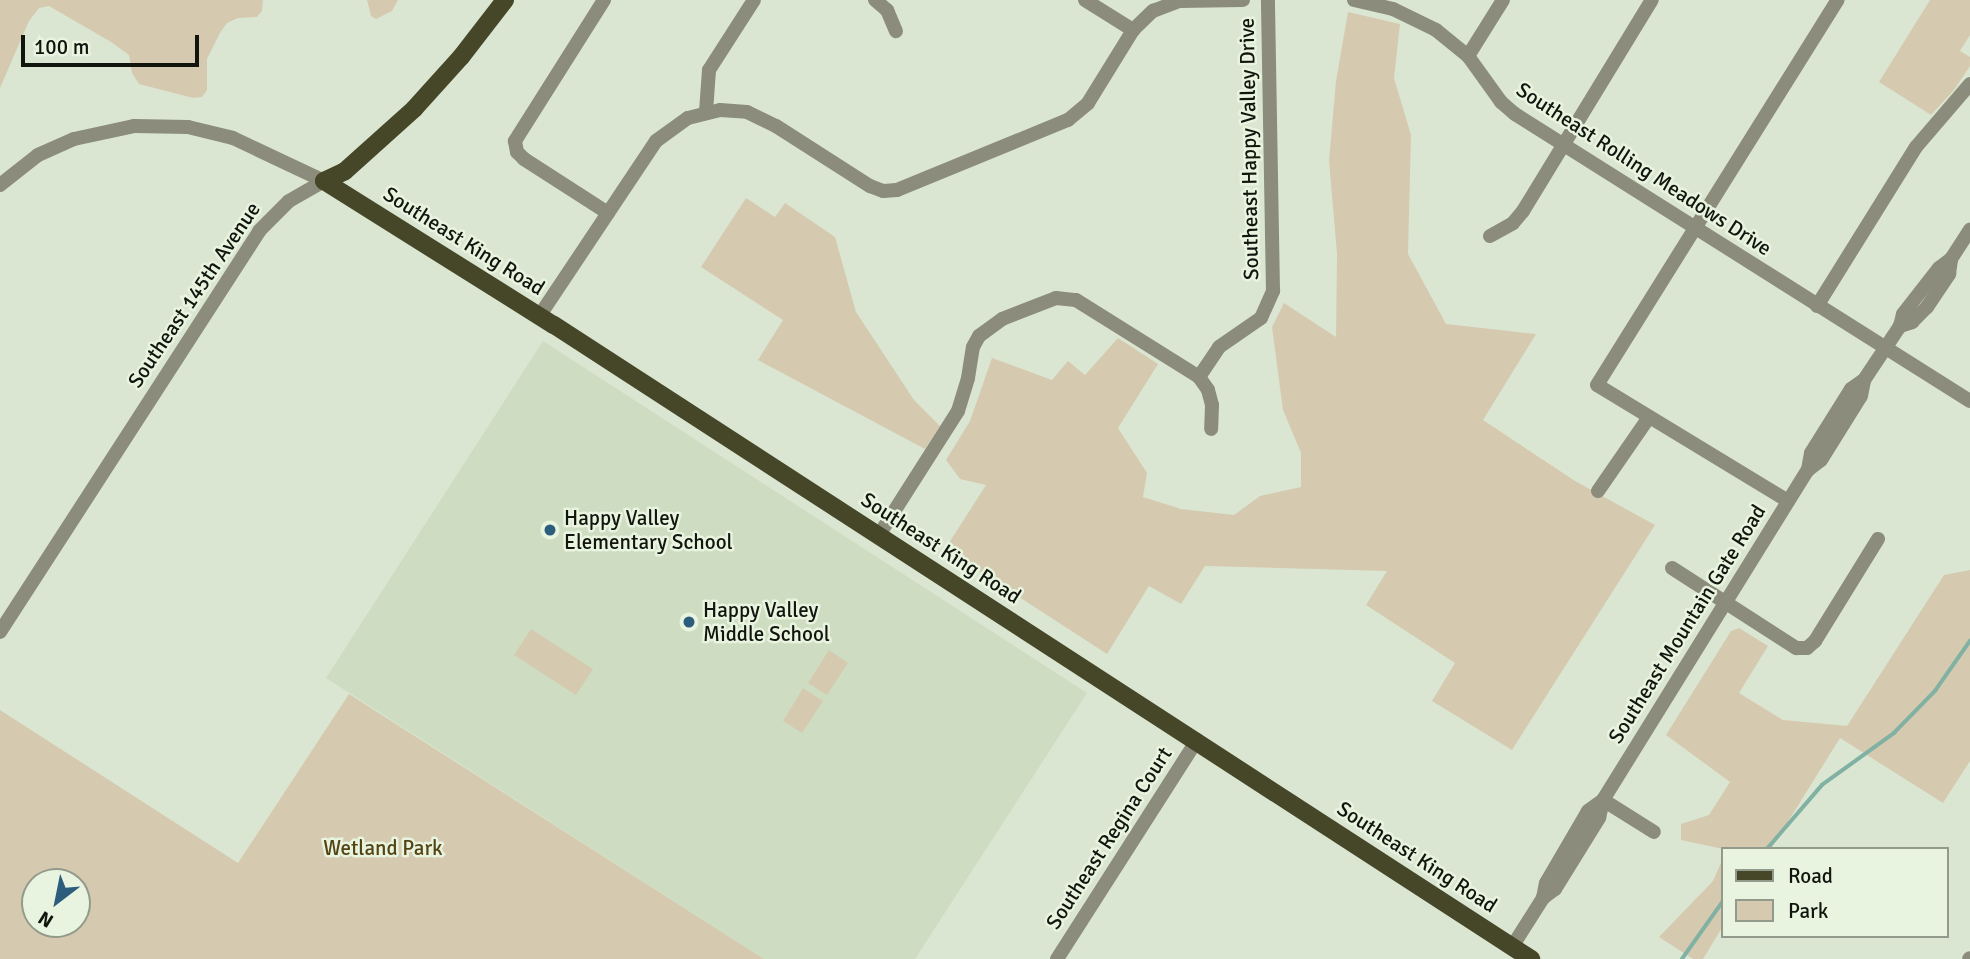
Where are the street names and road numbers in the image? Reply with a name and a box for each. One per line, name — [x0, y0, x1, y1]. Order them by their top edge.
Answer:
street label: Southeast Happy Valley Drive — [1234, 18, 1264, 280]
street label: Southeast Rolling Meadows Drive — [1512, 77, 1776, 261]
street label: Southeast King Road — [379, 181, 549, 301]
street label: Southeast 145th Avenue — [123, 197, 265, 393]
street label: Southeast King Road — [856, 487, 1026, 609]
street label: Southeast Mountain Gate Road — [1603, 500, 1771, 748]
street label: Southeast Regina Court — [1041, 742, 1177, 934]
street label: Southeast King Road — [1332, 796, 1502, 918]

